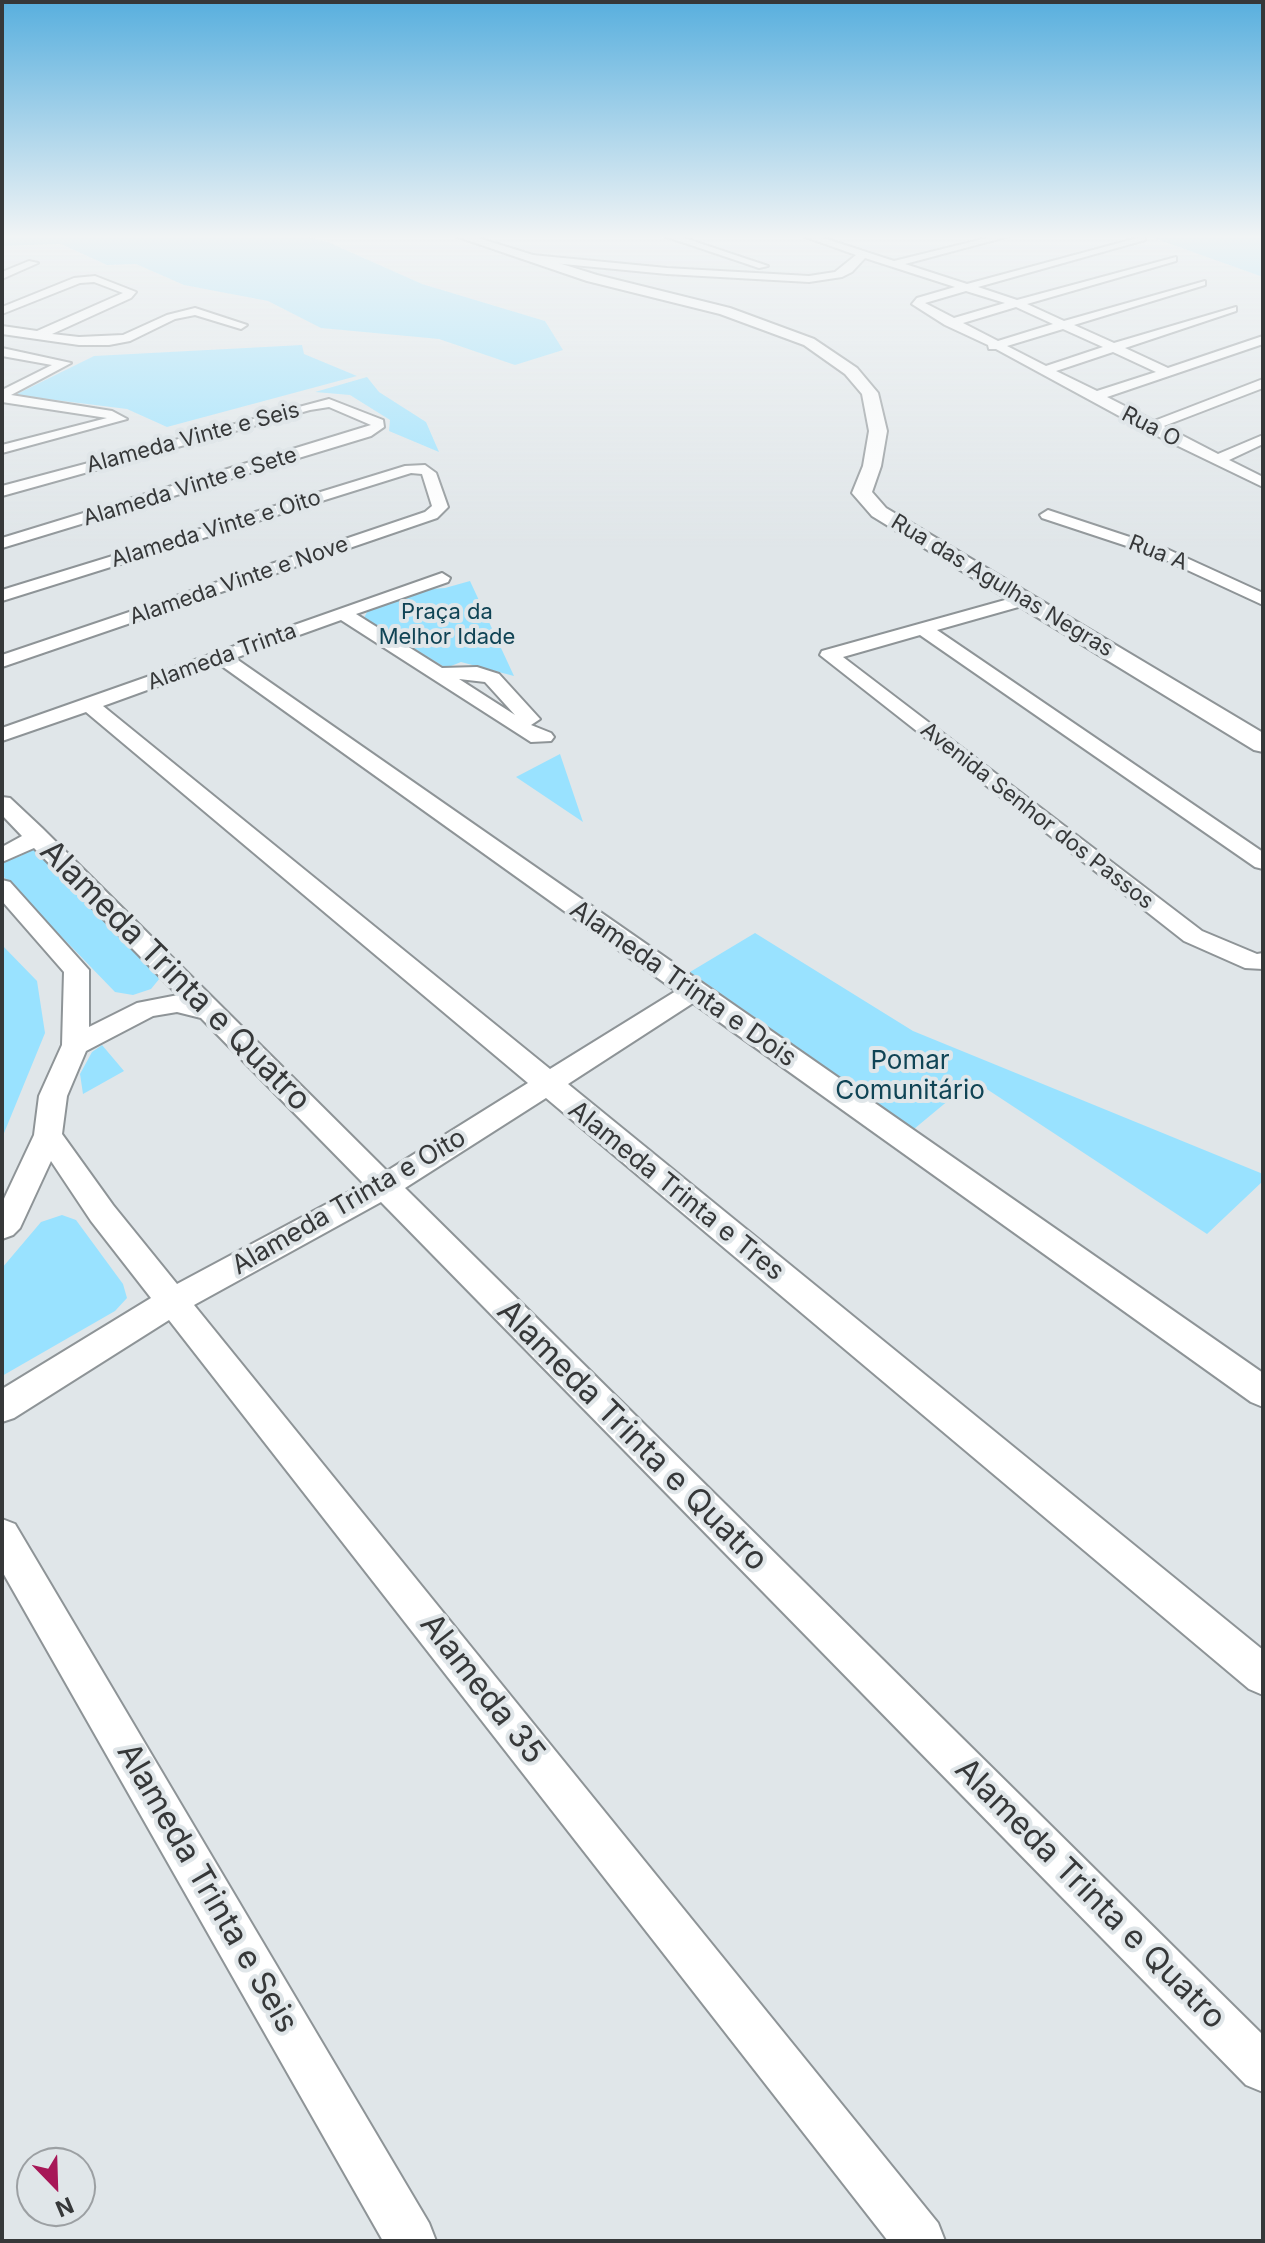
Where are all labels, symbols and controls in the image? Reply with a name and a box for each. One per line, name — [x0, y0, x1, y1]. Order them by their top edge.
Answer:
street label: Alameda Vinte e Seis — [84, 397, 302, 479]
street label: Rua O — [1117, 401, 1185, 453]
street label: Alameda Vinte e Sete — [80, 442, 300, 532]
street label: Alameda Vinte e Oito — [108, 485, 324, 573]
street label: Rua das Agulhas Negras — [886, 509, 1118, 663]
street label: Rua A — [1125, 530, 1191, 576]
street label: Alameda Vinte e Nove — [126, 531, 352, 631]
park label: Praça da Melhor Idade — [379, 599, 515, 650]
street label: Alameda Trinta — [144, 618, 300, 696]
street label: Avenida Senhor dos Passos — [915, 717, 1159, 915]
street label: Alameda Trinta e Quatro — [32, 833, 318, 1119]
street label: Alameda Trinta e Dois — [564, 894, 802, 1074]
park label: Pomar Comunitário — [835, 1045, 985, 1106]
street label: Alameda Trinta e Tres — [562, 1094, 790, 1288]
street label: Alameda Trinta e Oito — [227, 1122, 471, 1282]
street label: Alameda Trinta e Quatro — [489, 1293, 775, 1579]
street label: Alameda 35 — [411, 1606, 553, 1772]
street label: Alameda Trinta e Seis — [108, 1736, 306, 2040]
street label: Alameda Trinta e Quatro — [947, 1751, 1233, 2037]
north arrow — [16, 2147, 96, 2227]
text: N — [52, 2192, 77, 2222]

